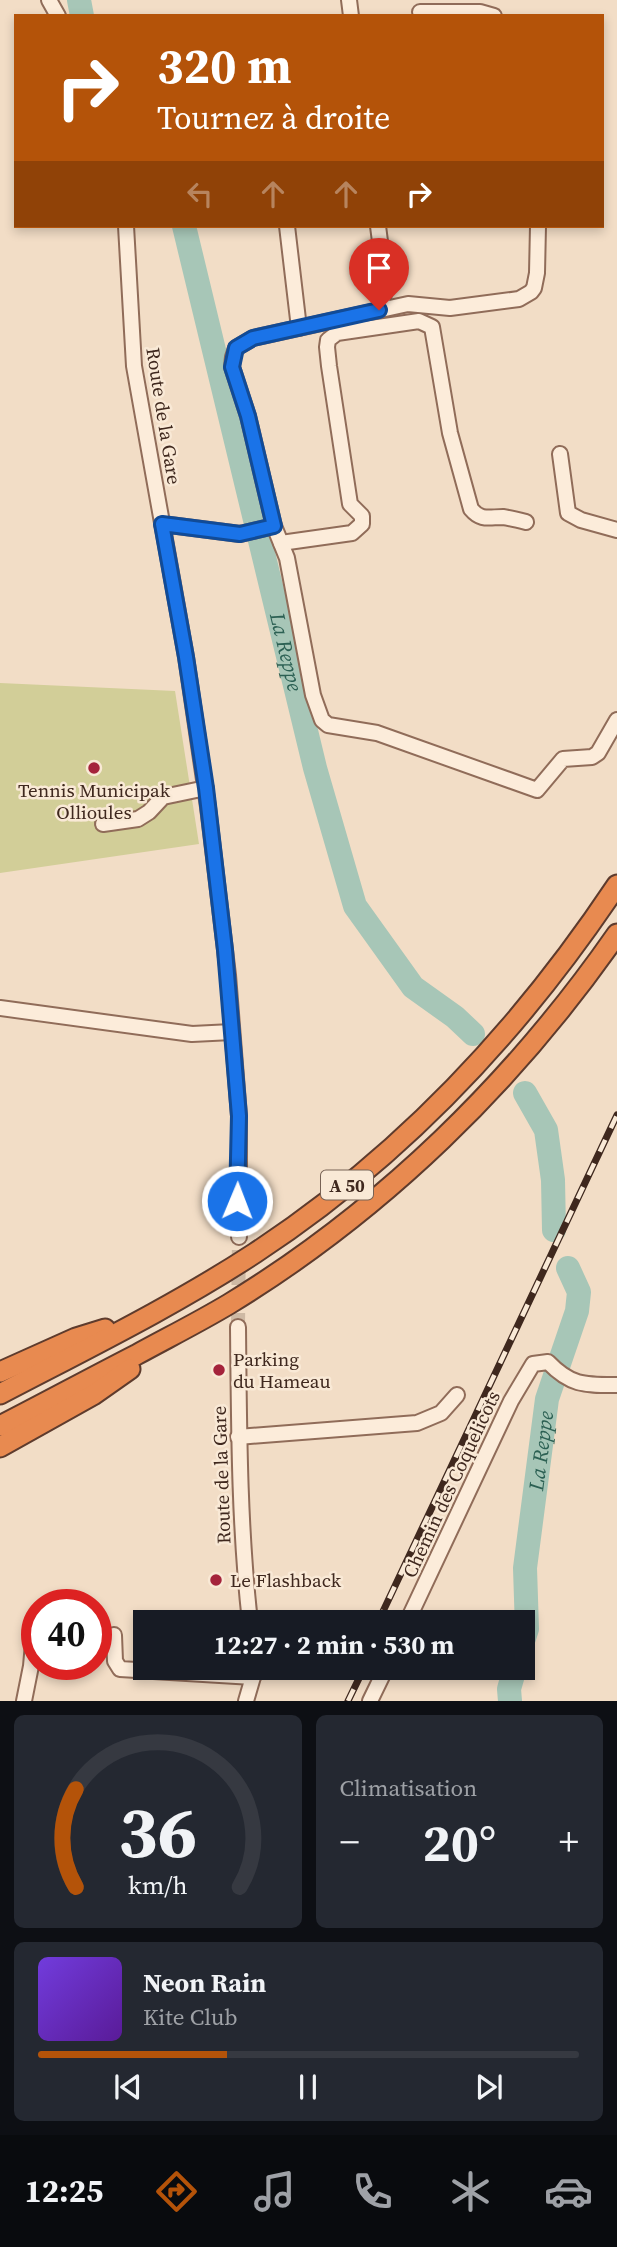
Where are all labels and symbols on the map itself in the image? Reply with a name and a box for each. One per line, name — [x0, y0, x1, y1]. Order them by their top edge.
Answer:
pin — [349, 238, 409, 310]
street label: Route de la Gare — [140, 346, 188, 486]
water label: La Reppe — [263, 608, 311, 694]
marker: Tennis Municipak Ollioules — [86, 760, 102, 776]
place label: Tennis Municipak Ollioules — [18, 777, 171, 825]
position arrow — [200, 1164, 274, 1238]
road number: A 50 — [321, 1170, 373, 1200]
place label: Parking du Hameau — [233, 1346, 331, 1394]
marker: Parking du Hameau — [211, 1362, 227, 1378]
street label: Chemin des Coquelicots — [396, 1386, 506, 1582]
street label: Route de la Gare — [206, 1405, 236, 1545]
water label: La Reppe — [521, 1409, 560, 1493]
place label: Le Flashback — [230, 1567, 342, 1593]
marker: Le Flashback — [208, 1572, 224, 1588]
speed limit sign: 40 — [21, 1589, 112, 1680]

